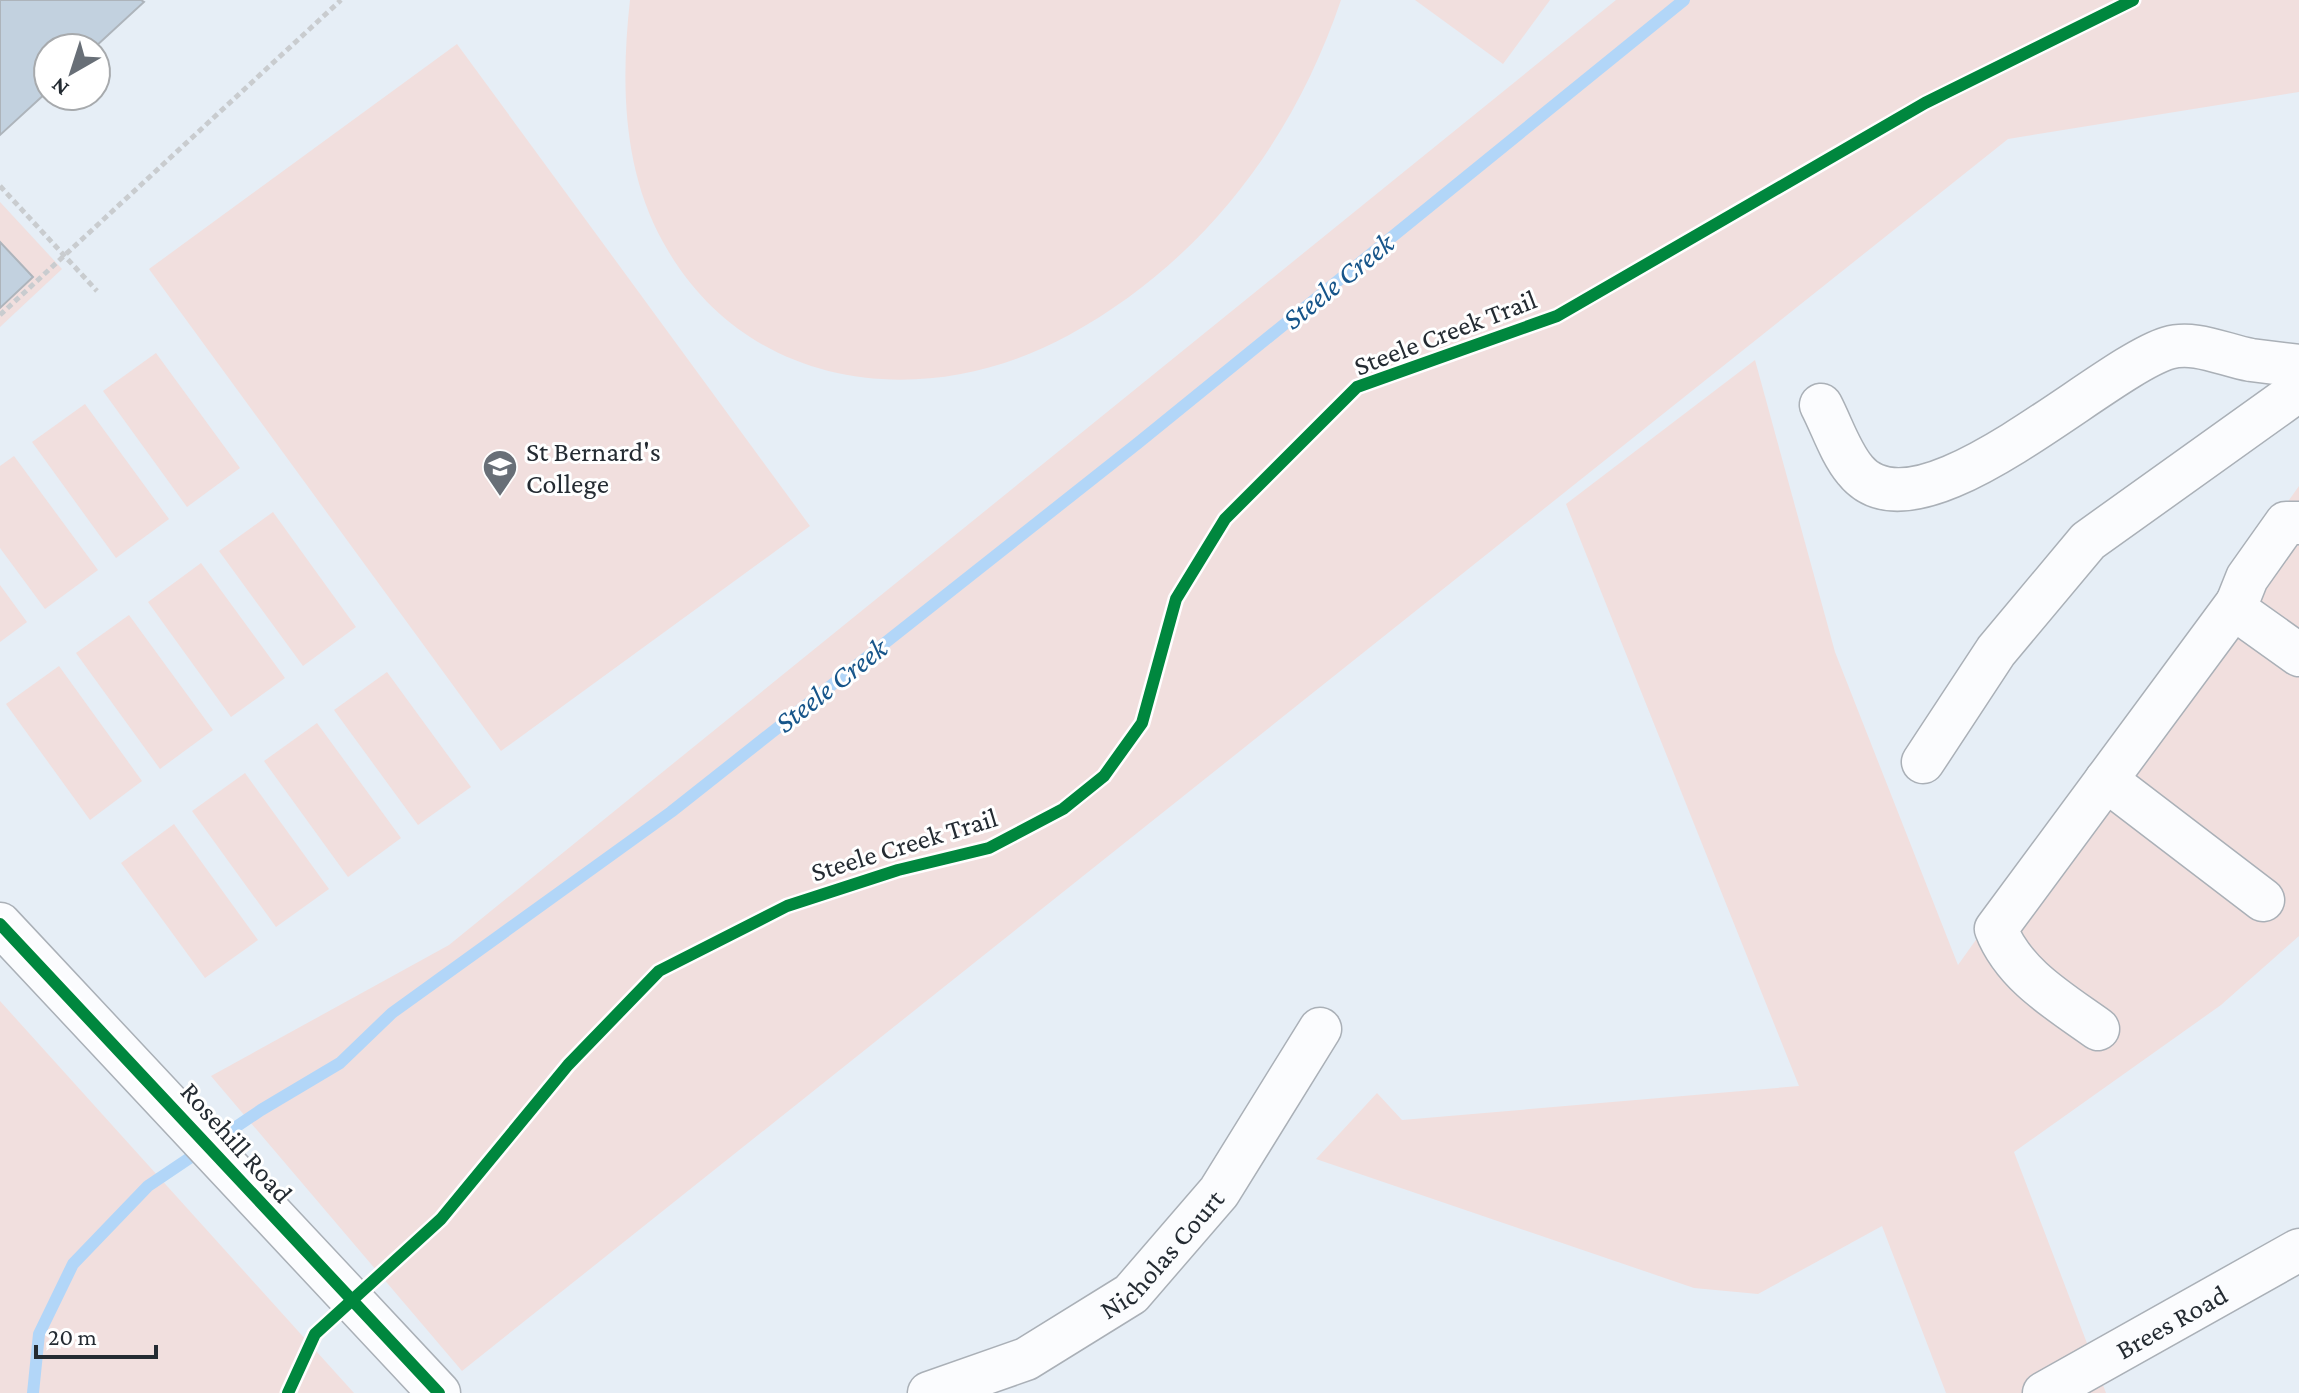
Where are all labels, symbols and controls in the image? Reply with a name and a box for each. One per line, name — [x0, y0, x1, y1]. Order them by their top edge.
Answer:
north arrow — [32, 32, 112, 112]
text: N — [46, 73, 73, 102]
water label: Steele Creek — [1276, 225, 1401, 335]
street label: Steele Creek Trail — [1349, 283, 1541, 382]
place label: St Bernard's College — [526, 436, 661, 499]
school or university icon: St Bernard's College — [481, 448, 519, 498]
water label: Steele Creek — [768, 629, 895, 739]
street label: Steele Creek Trail — [807, 801, 1001, 888]
street label: Rosehill Road — [174, 1076, 299, 1209]
street label: Nicholas Court — [1094, 1183, 1231, 1325]
street label: Brees Road — [2111, 1278, 2233, 1365]
scale bar — [36, 1309, 156, 1359]
text: 20 m — [48, 1323, 97, 1350]

